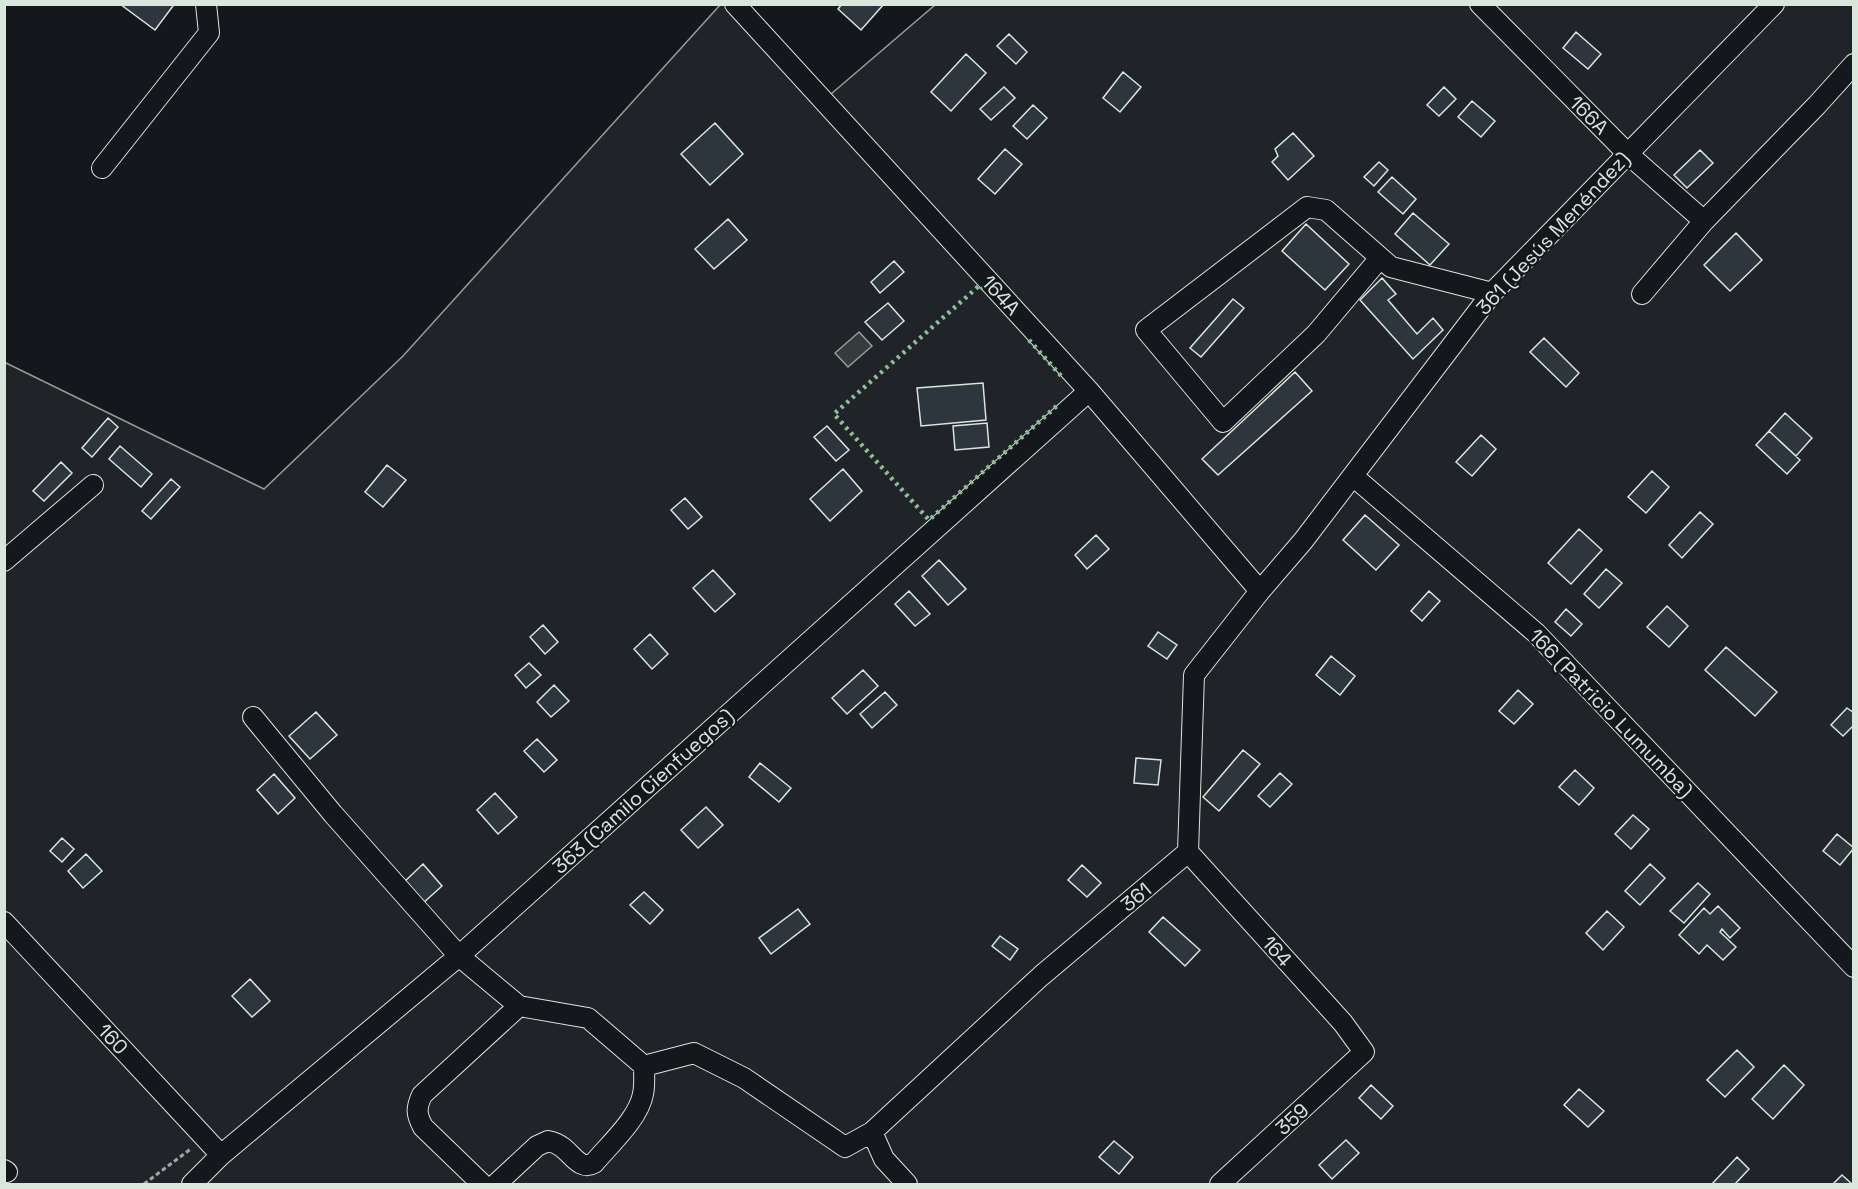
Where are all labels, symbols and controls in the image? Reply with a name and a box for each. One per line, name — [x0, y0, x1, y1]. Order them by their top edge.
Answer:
street label: 166A — [1564, 90, 1615, 141]
street label: 361 (Jesús Menéndez) — [1470, 146, 1636, 320]
street label: 164A — [976, 269, 1026, 321]
street label: 166 (Patricio Lumumba) — [1523, 623, 1699, 803]
street label: 363 (Camilo Cienfuegos) — [547, 703, 739, 879]
street label: 361 — [1115, 877, 1157, 917]
street label: 164 — [1256, 930, 1298, 972]
street label: 160 — [92, 1018, 134, 1060]
street label: 359 — [1270, 1097, 1314, 1141]

